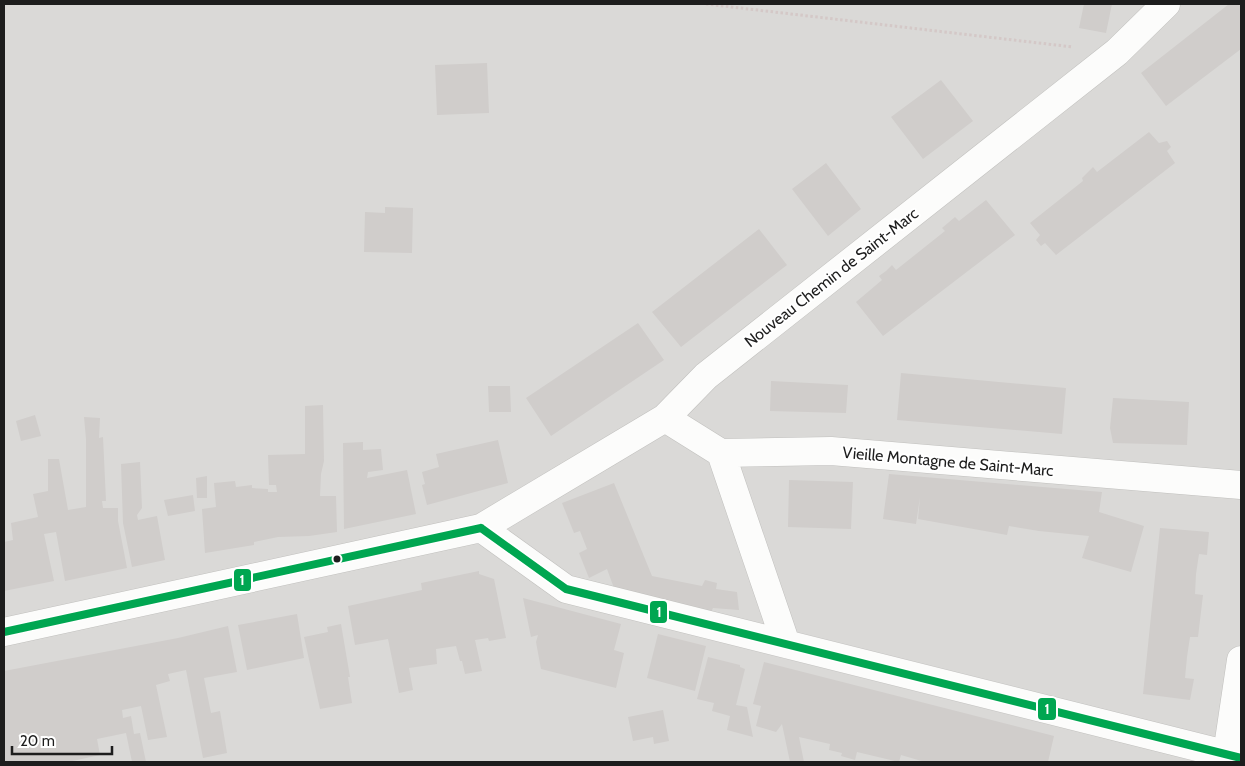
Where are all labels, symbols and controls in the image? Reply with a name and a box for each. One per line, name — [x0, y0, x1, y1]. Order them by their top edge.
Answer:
street label: Nouveau Chemin de Saint-Marc — [741, 204, 922, 351]
street label: Vieille Montagne de Saint-Marc — [842, 443, 1054, 480]
unlabelled marker — [332, 554, 342, 564]
line badge: 1 — [233, 568, 252, 592]
text: 1 — [239, 571, 245, 589]
line badge: 1 — [649, 600, 668, 624]
text: 1 — [656, 603, 662, 621]
line badge: 1 — [1037, 697, 1057, 721]
text: 1 — [1044, 700, 1050, 718]
scale bar — [12, 724, 112, 756]
text: 20 m — [20, 732, 55, 750]

